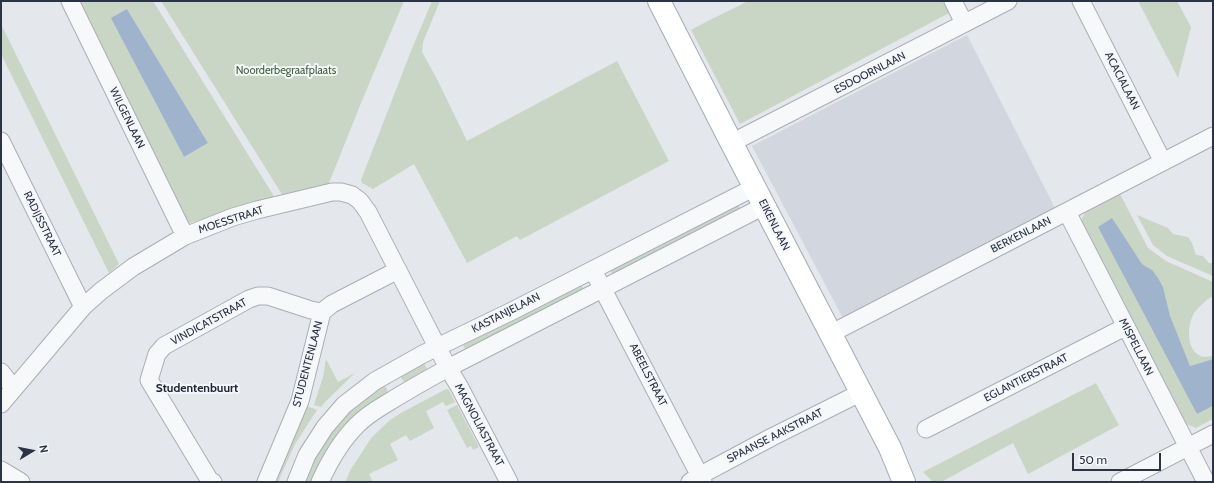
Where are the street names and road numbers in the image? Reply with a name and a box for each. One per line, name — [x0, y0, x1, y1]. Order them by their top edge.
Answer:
street label: ESDOORNLAAN — [832, 49, 908, 97]
street label: ACACIALAAN — [1102, 50, 1142, 112]
street label: WILGENLAAN — [106, 85, 148, 151]
street label: RADIJSSTRAAT — [20, 189, 64, 259]
street label: EIKENLAAN — [755, 197, 793, 253]
street label: MOESSTRAAT — [197, 203, 265, 237]
street label: BERKENLAAN — [989, 214, 1053, 256]
street label: KASTANJELAAN — [470, 290, 542, 336]
street label: VINDICATSTRAAT — [169, 296, 249, 348]
street label: MISPELLAAN — [1116, 316, 1156, 378]
street label: STUDENTENLAAN — [290, 320, 326, 408]
street label: ABEELSTRAAT — [627, 341, 669, 409]
street label: EGLANTIERSTRAAT — [982, 351, 1070, 405]
street label: MAGNOLIASTRAAT — [452, 381, 506, 469]
street label: SPAANSE AAKSTRAAT — [725, 406, 825, 466]

